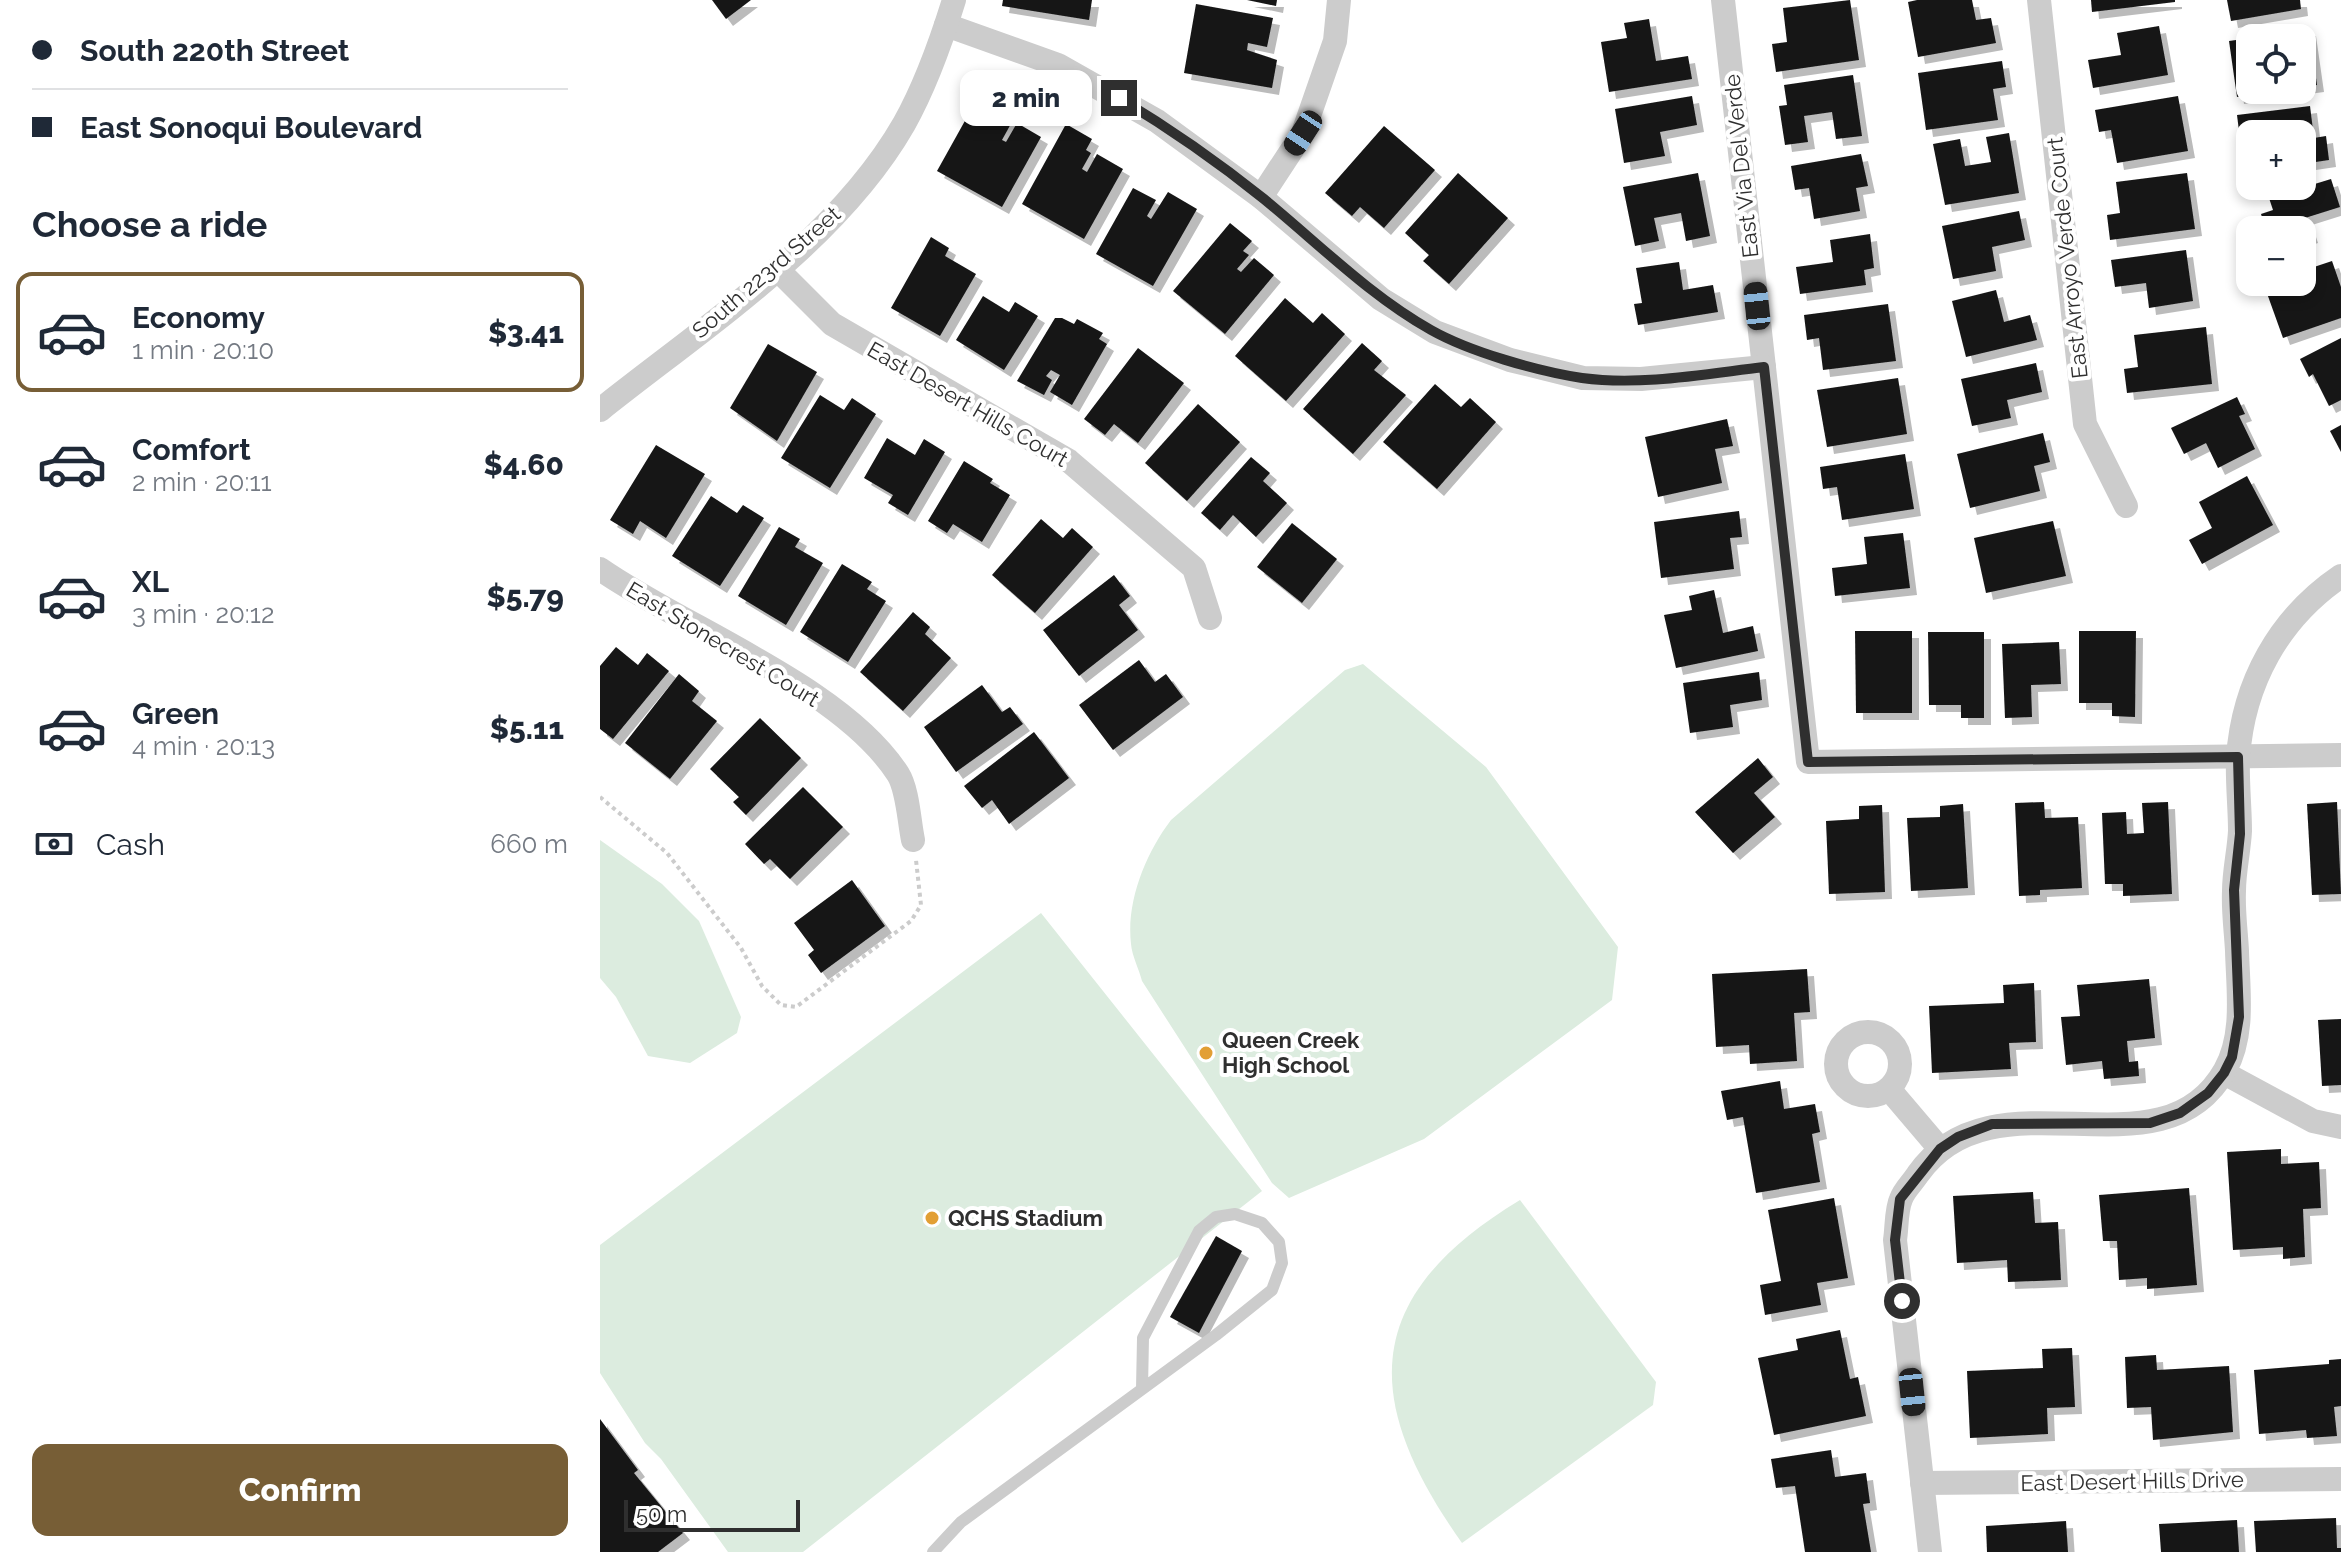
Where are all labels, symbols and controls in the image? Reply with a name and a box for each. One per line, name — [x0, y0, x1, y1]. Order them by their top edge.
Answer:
map controls — [2236, 24, 2316, 296]
button: locate — [2236, 24, 2316, 104]
text: South 220th Street — [80, 33, 349, 68]
callout: 2 min — [959, 70, 1091, 126]
street label: East Via Del Verde — [1718, 73, 1764, 259]
route end — [1101, 80, 1137, 116]
text: 2 min — [992, 83, 1060, 113]
car — [1280, 106, 1326, 160]
text: East Sonoqui Boulevard — [80, 110, 422, 145]
button: + — [2236, 120, 2316, 200]
street label: East Arroyo Verde Court — [2041, 135, 2093, 380]
street label: South 223rd Street — [687, 200, 846, 343]
text: Choose a ride — [32, 203, 267, 245]
button: − — [2236, 216, 2316, 296]
car — [1743, 281, 1771, 331]
icon: car — [36, 296, 108, 368]
text: Economy — [132, 300, 265, 335]
text: $3.41 — [488, 315, 564, 350]
text: 1 min · 20:10 — [132, 335, 274, 365]
street label: East Desert Hills Court — [863, 336, 1074, 472]
icon: car — [36, 428, 108, 500]
text: Comfort — [132, 432, 251, 467]
text: $4.60 — [484, 447, 564, 482]
text: 2 min · 20:11 — [132, 467, 272, 497]
icon: car — [36, 560, 108, 632]
text: XL — [132, 564, 169, 599]
street label: East Stonecrest Court — [622, 576, 825, 712]
text: $5.79 — [486, 579, 564, 614]
text: 3 min · 20:12 — [132, 599, 274, 629]
icon: car — [36, 692, 108, 764]
text: Green — [132, 696, 219, 731]
text: $5.11 — [490, 711, 564, 746]
text: 4 min · 20:13 — [132, 731, 275, 761]
icon: cash — [32, 822, 76, 866]
text: Cash — [96, 827, 165, 862]
text: 660 m — [490, 829, 568, 859]
place label: Queen Creek High School — [1222, 1027, 1360, 1078]
marker: Queen Creek High School — [1197, 1044, 1215, 1062]
place label: QCHS Stadium — [948, 1205, 1103, 1231]
marker: QCHS Stadium — [923, 1209, 941, 1227]
route start — [1884, 1283, 1920, 1319]
car — [1898, 1367, 1926, 1417]
button: Confirm — [32, 1444, 568, 1536]
street label: East Desert Hills Drive — [2020, 1466, 2244, 1496]
scale bar — [624, 1496, 800, 1532]
text: 50 m — [636, 1501, 687, 1527]

